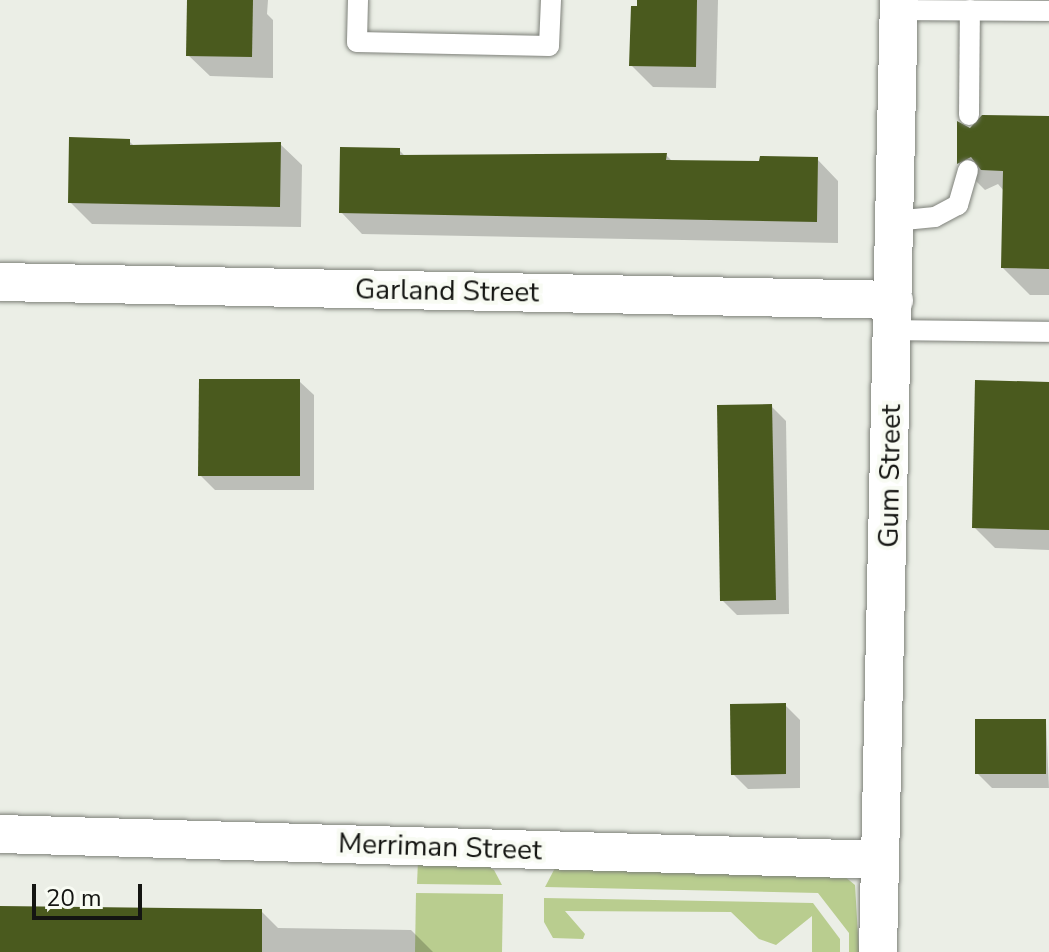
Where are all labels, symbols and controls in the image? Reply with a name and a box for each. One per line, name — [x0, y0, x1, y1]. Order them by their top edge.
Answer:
street label: Garland Street — [355, 273, 539, 309]
street label: Gum Street — [872, 404, 908, 548]
street label: Merriman Street — [338, 827, 542, 867]
scale bar — [36, 868, 146, 918]
text: 20 m — [46, 882, 102, 914]

